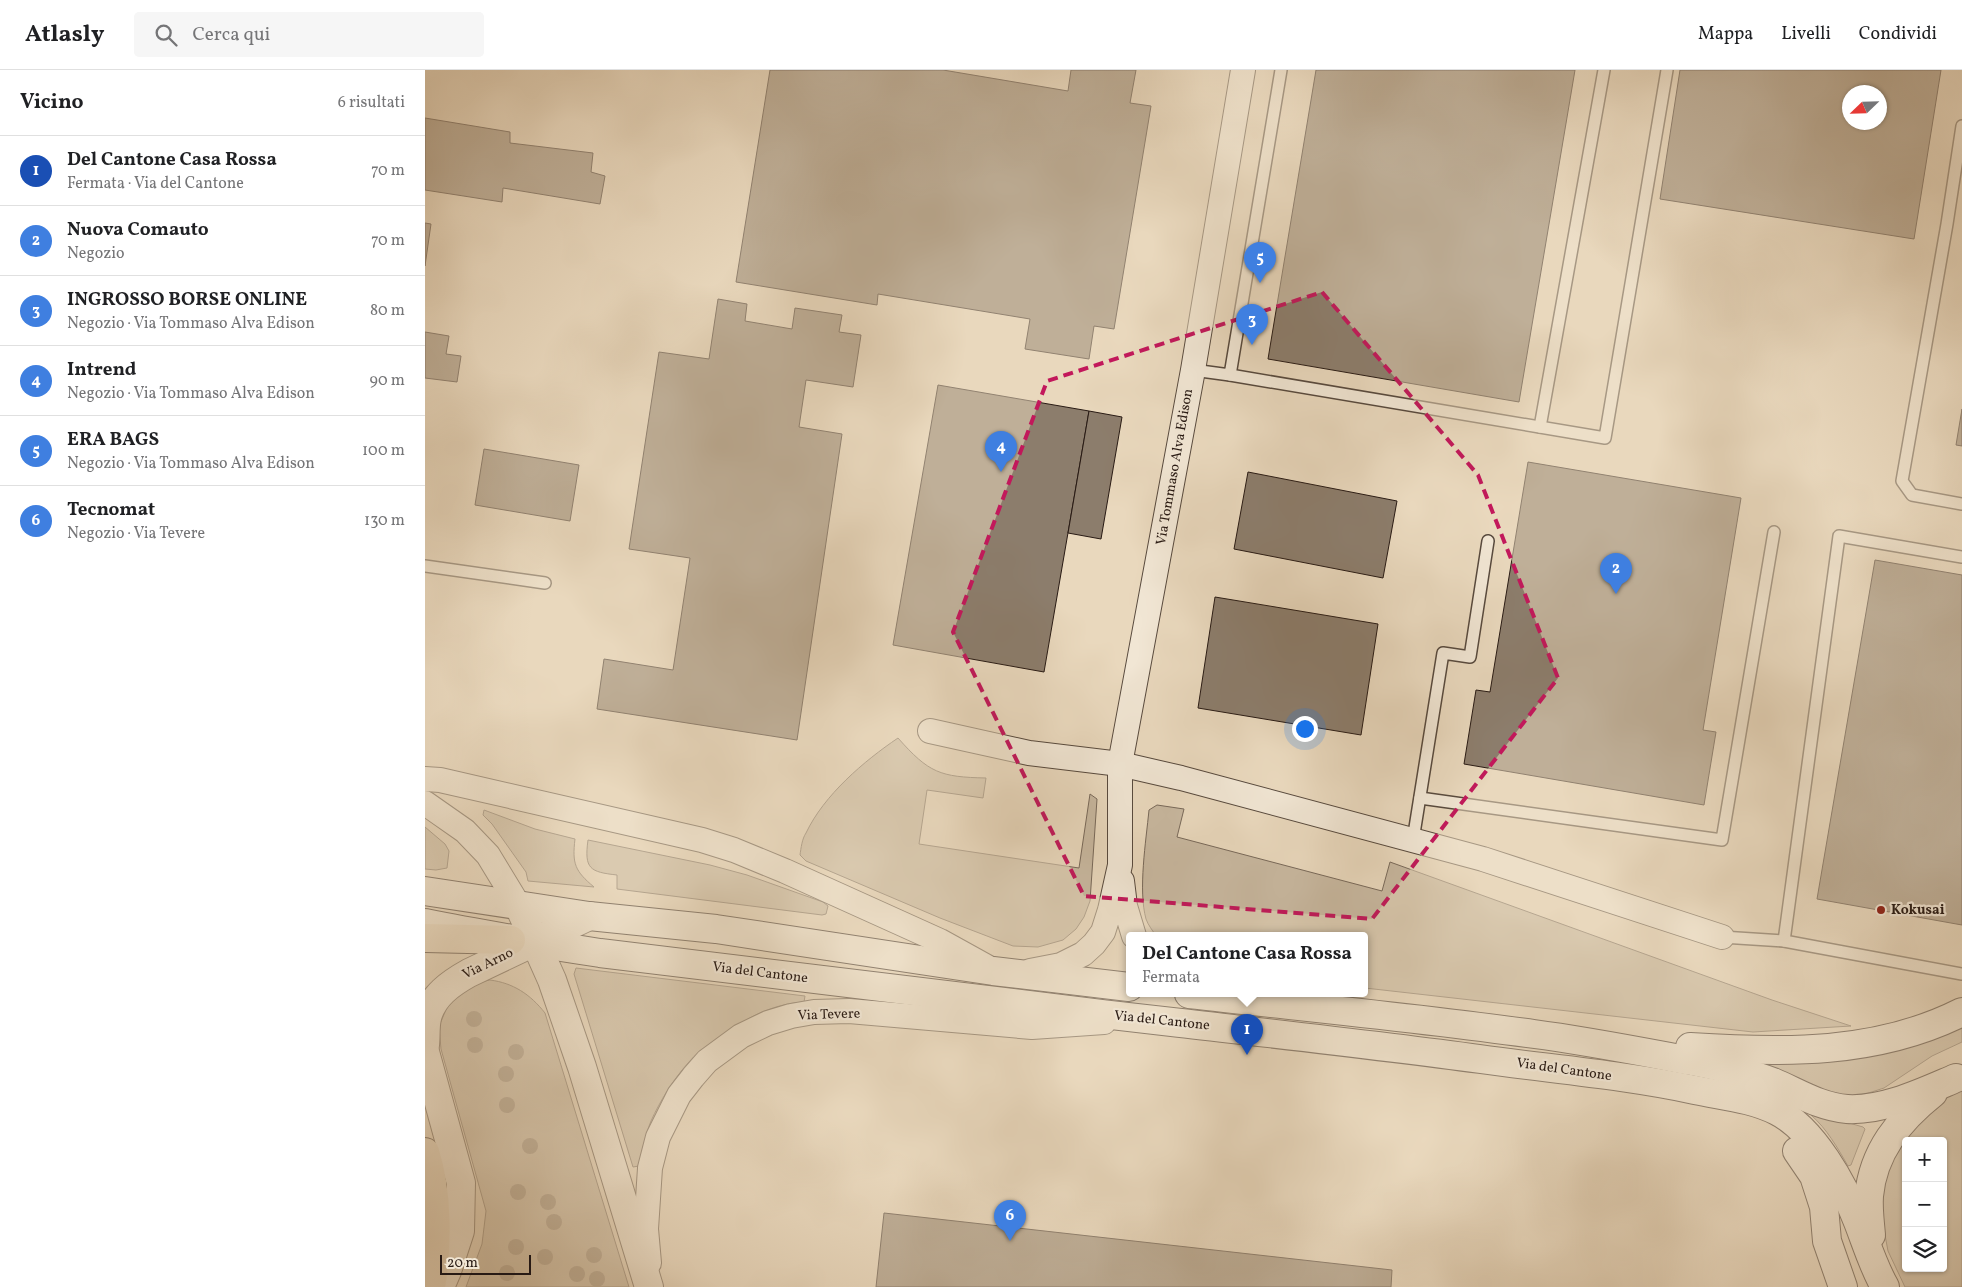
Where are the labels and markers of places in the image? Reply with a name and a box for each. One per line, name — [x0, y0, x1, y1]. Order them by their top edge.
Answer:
pin: 5 — [1244, 242, 1276, 283]
pin: 3 — [1236, 304, 1268, 345]
pin: 4 — [985, 431, 1017, 472]
pin: 2 — [1600, 553, 1632, 594]
place label: Kokusai — [1891, 901, 1945, 920]
marker: Kokusai — [1875, 904, 1887, 916]
pin: 1 — [1231, 1014, 1263, 1055]
pin: 6 — [994, 1200, 1026, 1241]

